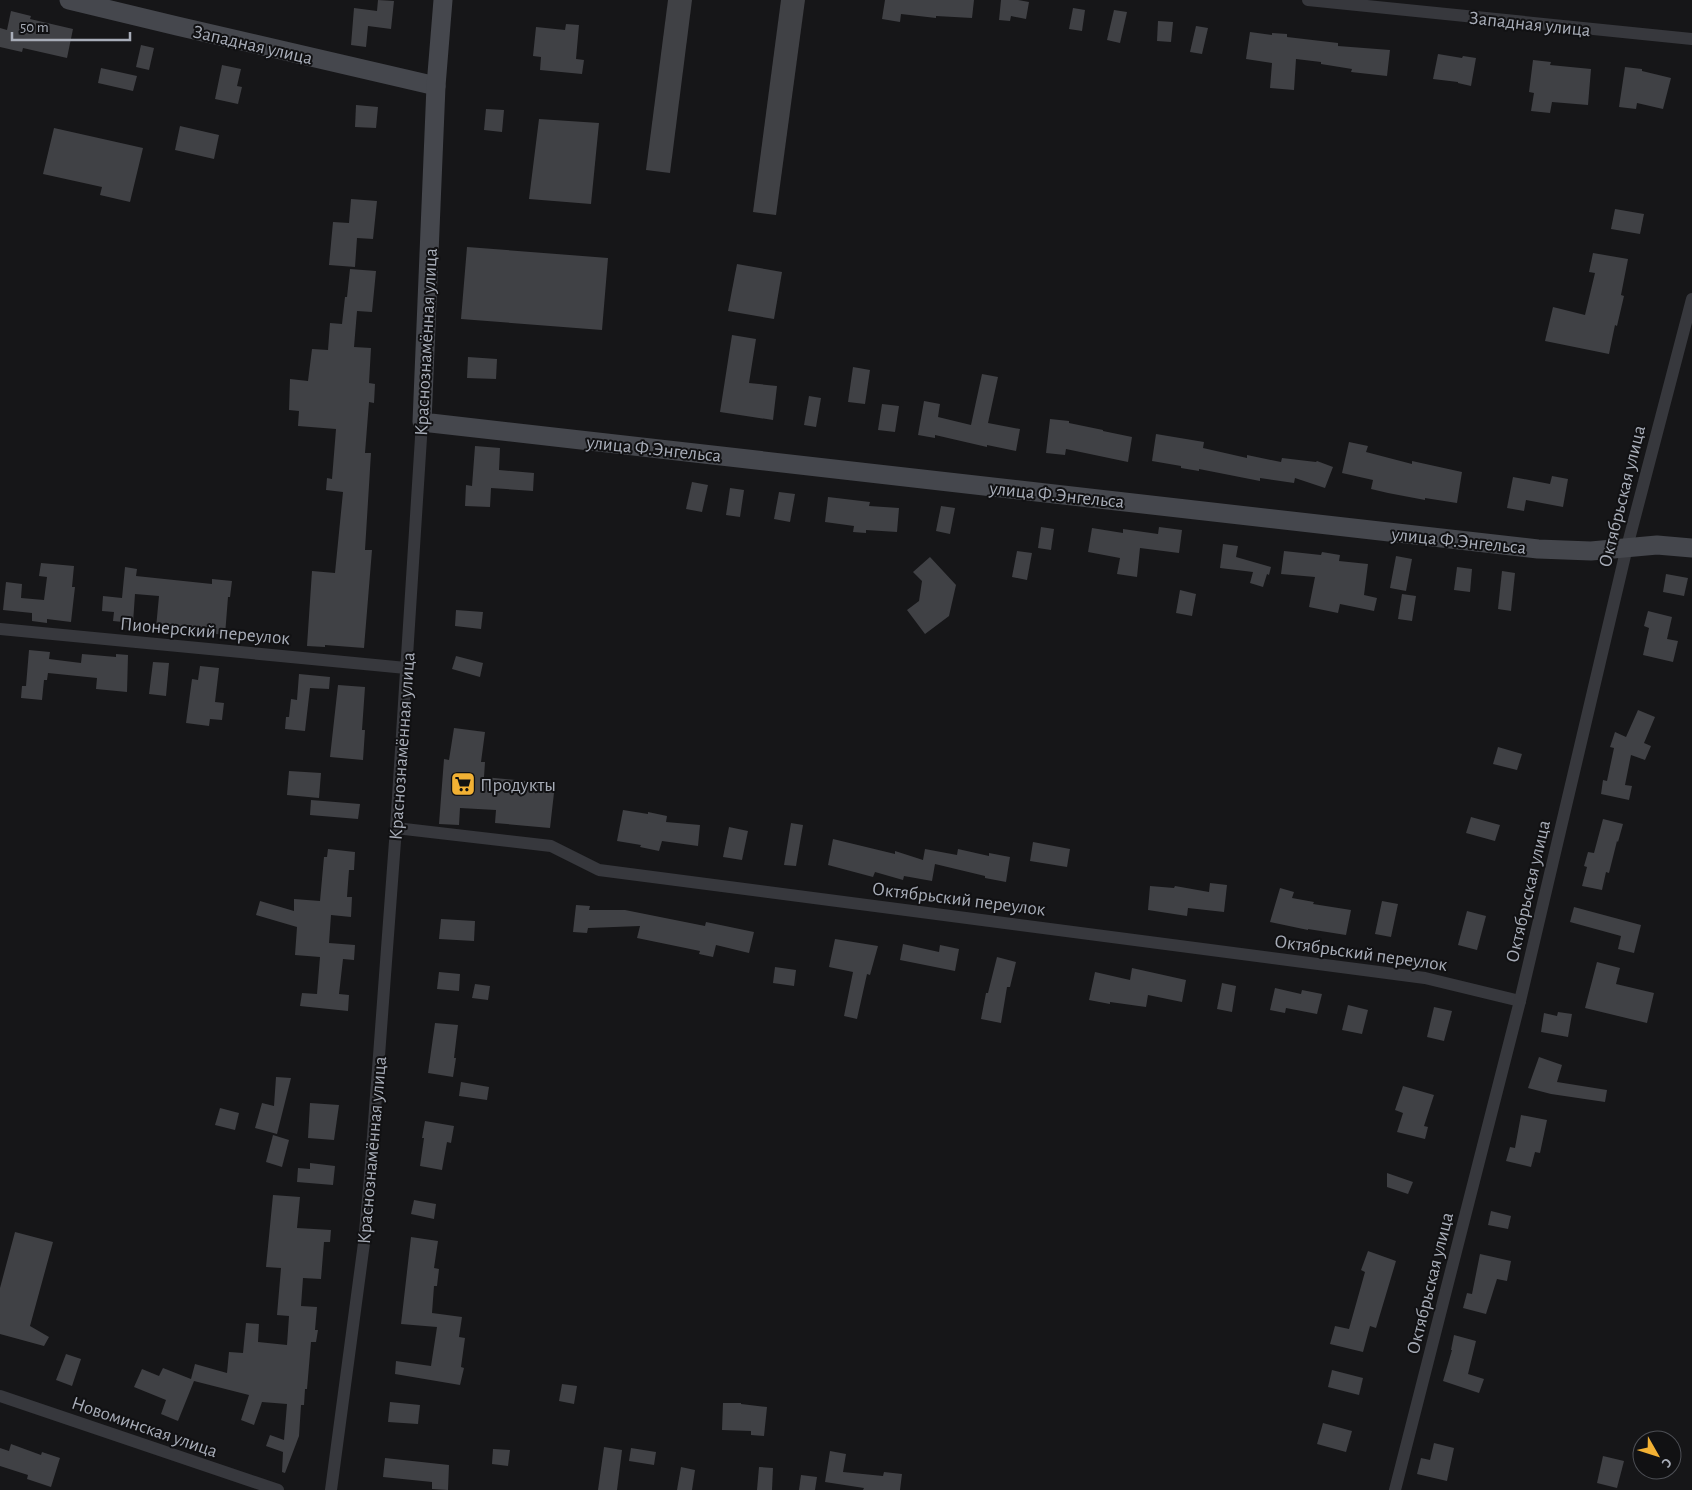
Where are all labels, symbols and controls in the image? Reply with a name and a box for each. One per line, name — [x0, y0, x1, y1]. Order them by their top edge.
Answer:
street label: Западная улица — [1468, 9, 1592, 40]
scale bar — [12, 10, 130, 42]
text: 50 m — [20, 20, 49, 35]
street label: Западная улица — [191, 22, 315, 69]
street label: Краснознамённая улица — [412, 247, 441, 437]
street label: Октябрьская улица — [1596, 423, 1649, 569]
street label: улица Ф.Энгельса — [585, 433, 722, 466]
street label: улица Ф.Энгельса — [988, 479, 1125, 512]
street label: улица Ф.Энгельса — [1390, 525, 1527, 558]
street label: Пионерский переулок — [119, 615, 291, 648]
street label: Краснознамённая улица — [386, 651, 419, 841]
supermarket icon: Продукты — [450, 771, 476, 797]
place label: Продукты — [480, 776, 556, 795]
street label: Октябрьская улица — [1503, 818, 1554, 964]
street label: Октябрьский переулок — [871, 879, 1047, 920]
street label: Октябрьский переулок — [1273, 932, 1449, 975]
street label: Краснознамённая улица — [355, 1055, 390, 1245]
street label: Октябрьская улица — [1404, 1210, 1457, 1356]
street label: Новоминская улица — [69, 1394, 220, 1461]
north arrow — [1632, 1430, 1682, 1480]
text: С — [1658, 1455, 1674, 1470]

